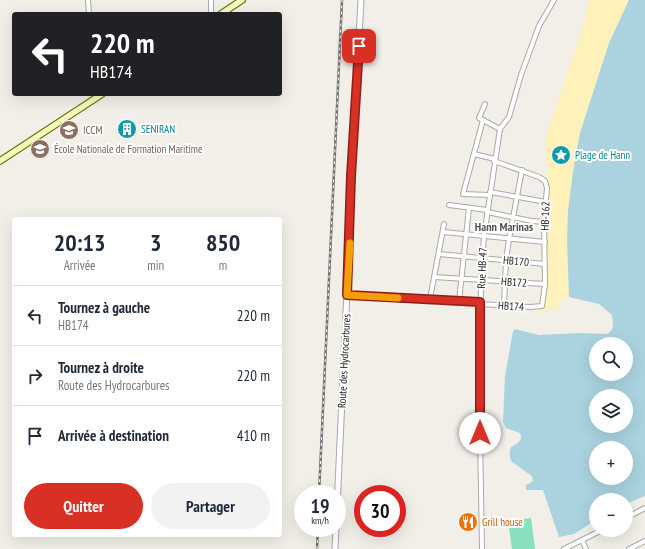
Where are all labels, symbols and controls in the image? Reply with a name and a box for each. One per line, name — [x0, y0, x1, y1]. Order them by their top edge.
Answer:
text: 220 m — [90, 24, 154, 61]
icon: left — [24, 28, 76, 80]
pin — [342, 29, 376, 63]
icon: arrive — [348, 35, 370, 57]
text: HB174 — [90, 60, 132, 83]
building icon: SENIRAN — [116, 118, 138, 140]
school or university icon: ICCM — [58, 119, 80, 141]
place label: SENIRAN — [141, 122, 175, 136]
place label: ICCM — [83, 123, 102, 137]
school or university icon: École Nationale de Formation Maritime — [29, 138, 51, 160]
place label: École Nationale de Formation Maritime — [54, 142, 203, 156]
place icon: Plage de Hann — [550, 144, 572, 166]
place label: Plage de Hann — [575, 148, 630, 162]
street label: HB-162 — [537, 201, 553, 231]
district label: Hann Marinas — [475, 219, 533, 234]
text: 20:13 — [54, 227, 106, 258]
text: 3 — [150, 227, 161, 258]
text: 850 — [206, 227, 240, 258]
street label: Rue HB-47 — [474, 247, 490, 289]
street label: HB170 — [502, 253, 530, 269]
text: Arrivée — [64, 257, 96, 274]
text: min — [147, 257, 164, 274]
text: m — [219, 257, 227, 274]
street label: HB172 — [501, 274, 527, 290]
text: Tournez à gauche — [58, 298, 150, 317]
street label: HB174 — [498, 298, 524, 314]
icon: left — [24, 305, 46, 327]
text: 220 m — [237, 306, 270, 325]
street label: Route des Hydrocarbures — [335, 313, 353, 408]
text: HB174 — [58, 317, 89, 334]
map controls — [589, 337, 633, 537]
button: search — [589, 337, 633, 381]
text: Tournez à droite — [58, 358, 144, 377]
icon: right — [24, 365, 46, 387]
text: 220 m — [237, 366, 270, 385]
text: Route des Hydrocarbures — [58, 377, 169, 394]
button: layers — [589, 389, 633, 433]
position arrow — [459, 412, 501, 454]
icon: arrive — [24, 425, 46, 447]
text: Arrivée à destination — [58, 426, 169, 445]
text: 410 m — [237, 426, 270, 445]
button: + — [589, 441, 633, 485]
button: Quitter — [24, 483, 143, 529]
button: Partager — [151, 483, 270, 529]
speed limit sign: 30 — [354, 485, 406, 537]
text: 19 — [310, 493, 330, 519]
button: − — [589, 493, 633, 537]
restaurant icon: Grill house — [457, 511, 479, 533]
text: km/h — [311, 514, 329, 527]
place label: Grill house — [482, 515, 523, 529]

